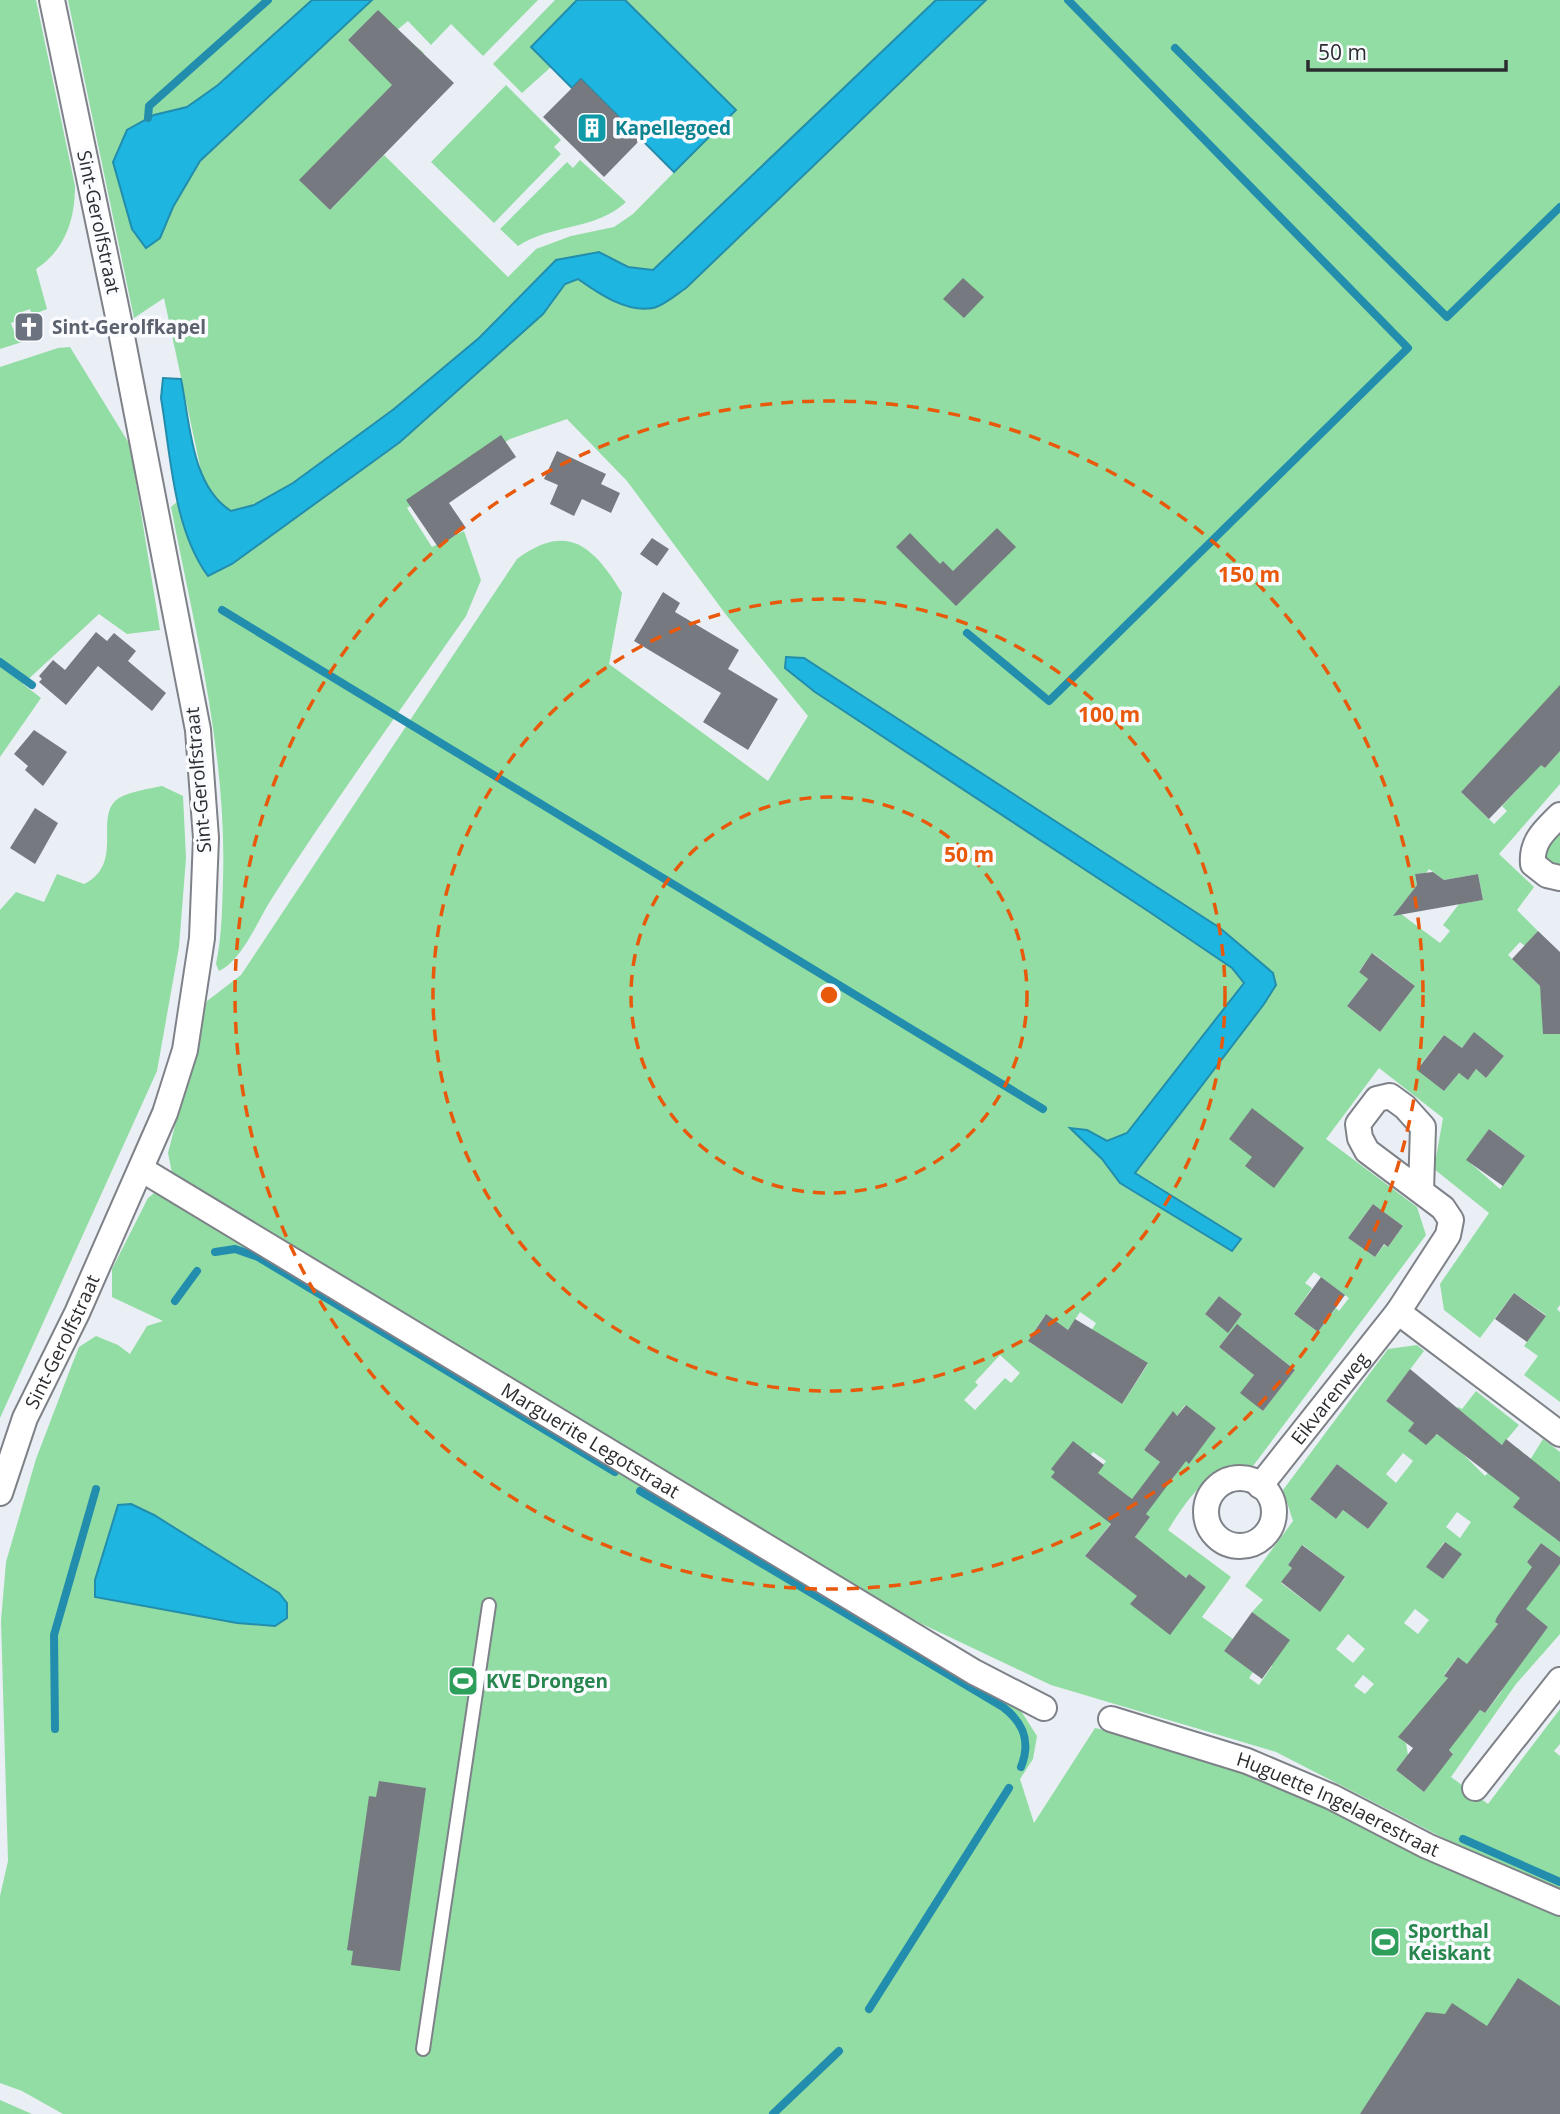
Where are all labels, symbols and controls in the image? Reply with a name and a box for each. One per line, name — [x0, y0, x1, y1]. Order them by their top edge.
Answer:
scale bar — [1308, 28, 1506, 72]
text: 50 m — [1318, 38, 1367, 66]
building icon: Kapellegoed — [575, 111, 609, 145]
place label: Kapellegoed — [615, 115, 731, 141]
street label: Sint-Gerolfstraat — [71, 148, 127, 296]
church icon: Sint-Gerolfkapel — [12, 310, 46, 344]
place label: Sint-Gerolfkapel — [52, 314, 206, 340]
text: 150 m — [1218, 560, 1280, 588]
text: 100 m — [1078, 700, 1140, 728]
street label: Sint-Gerolfstraat — [179, 706, 217, 854]
text: 50 m — [944, 840, 994, 868]
centre of rings — [817, 983, 841, 1007]
street label: Sint-Gerolfstraat — [19, 1270, 105, 1413]
street label: Eikvarenweg — [1285, 1347, 1374, 1450]
street label: Marguerite Legotstraat — [497, 1377, 685, 1504]
sports icon: KVE Drongen — [446, 1664, 480, 1698]
place label: KVE Drongen — [486, 1668, 608, 1694]
street label: Huguette Ingelaerestraat — [1234, 1746, 1444, 1863]
place label: Sporthal Keiskant — [1408, 1918, 1491, 1966]
sports icon: Sporthal Keiskant — [1368, 1925, 1402, 1959]

